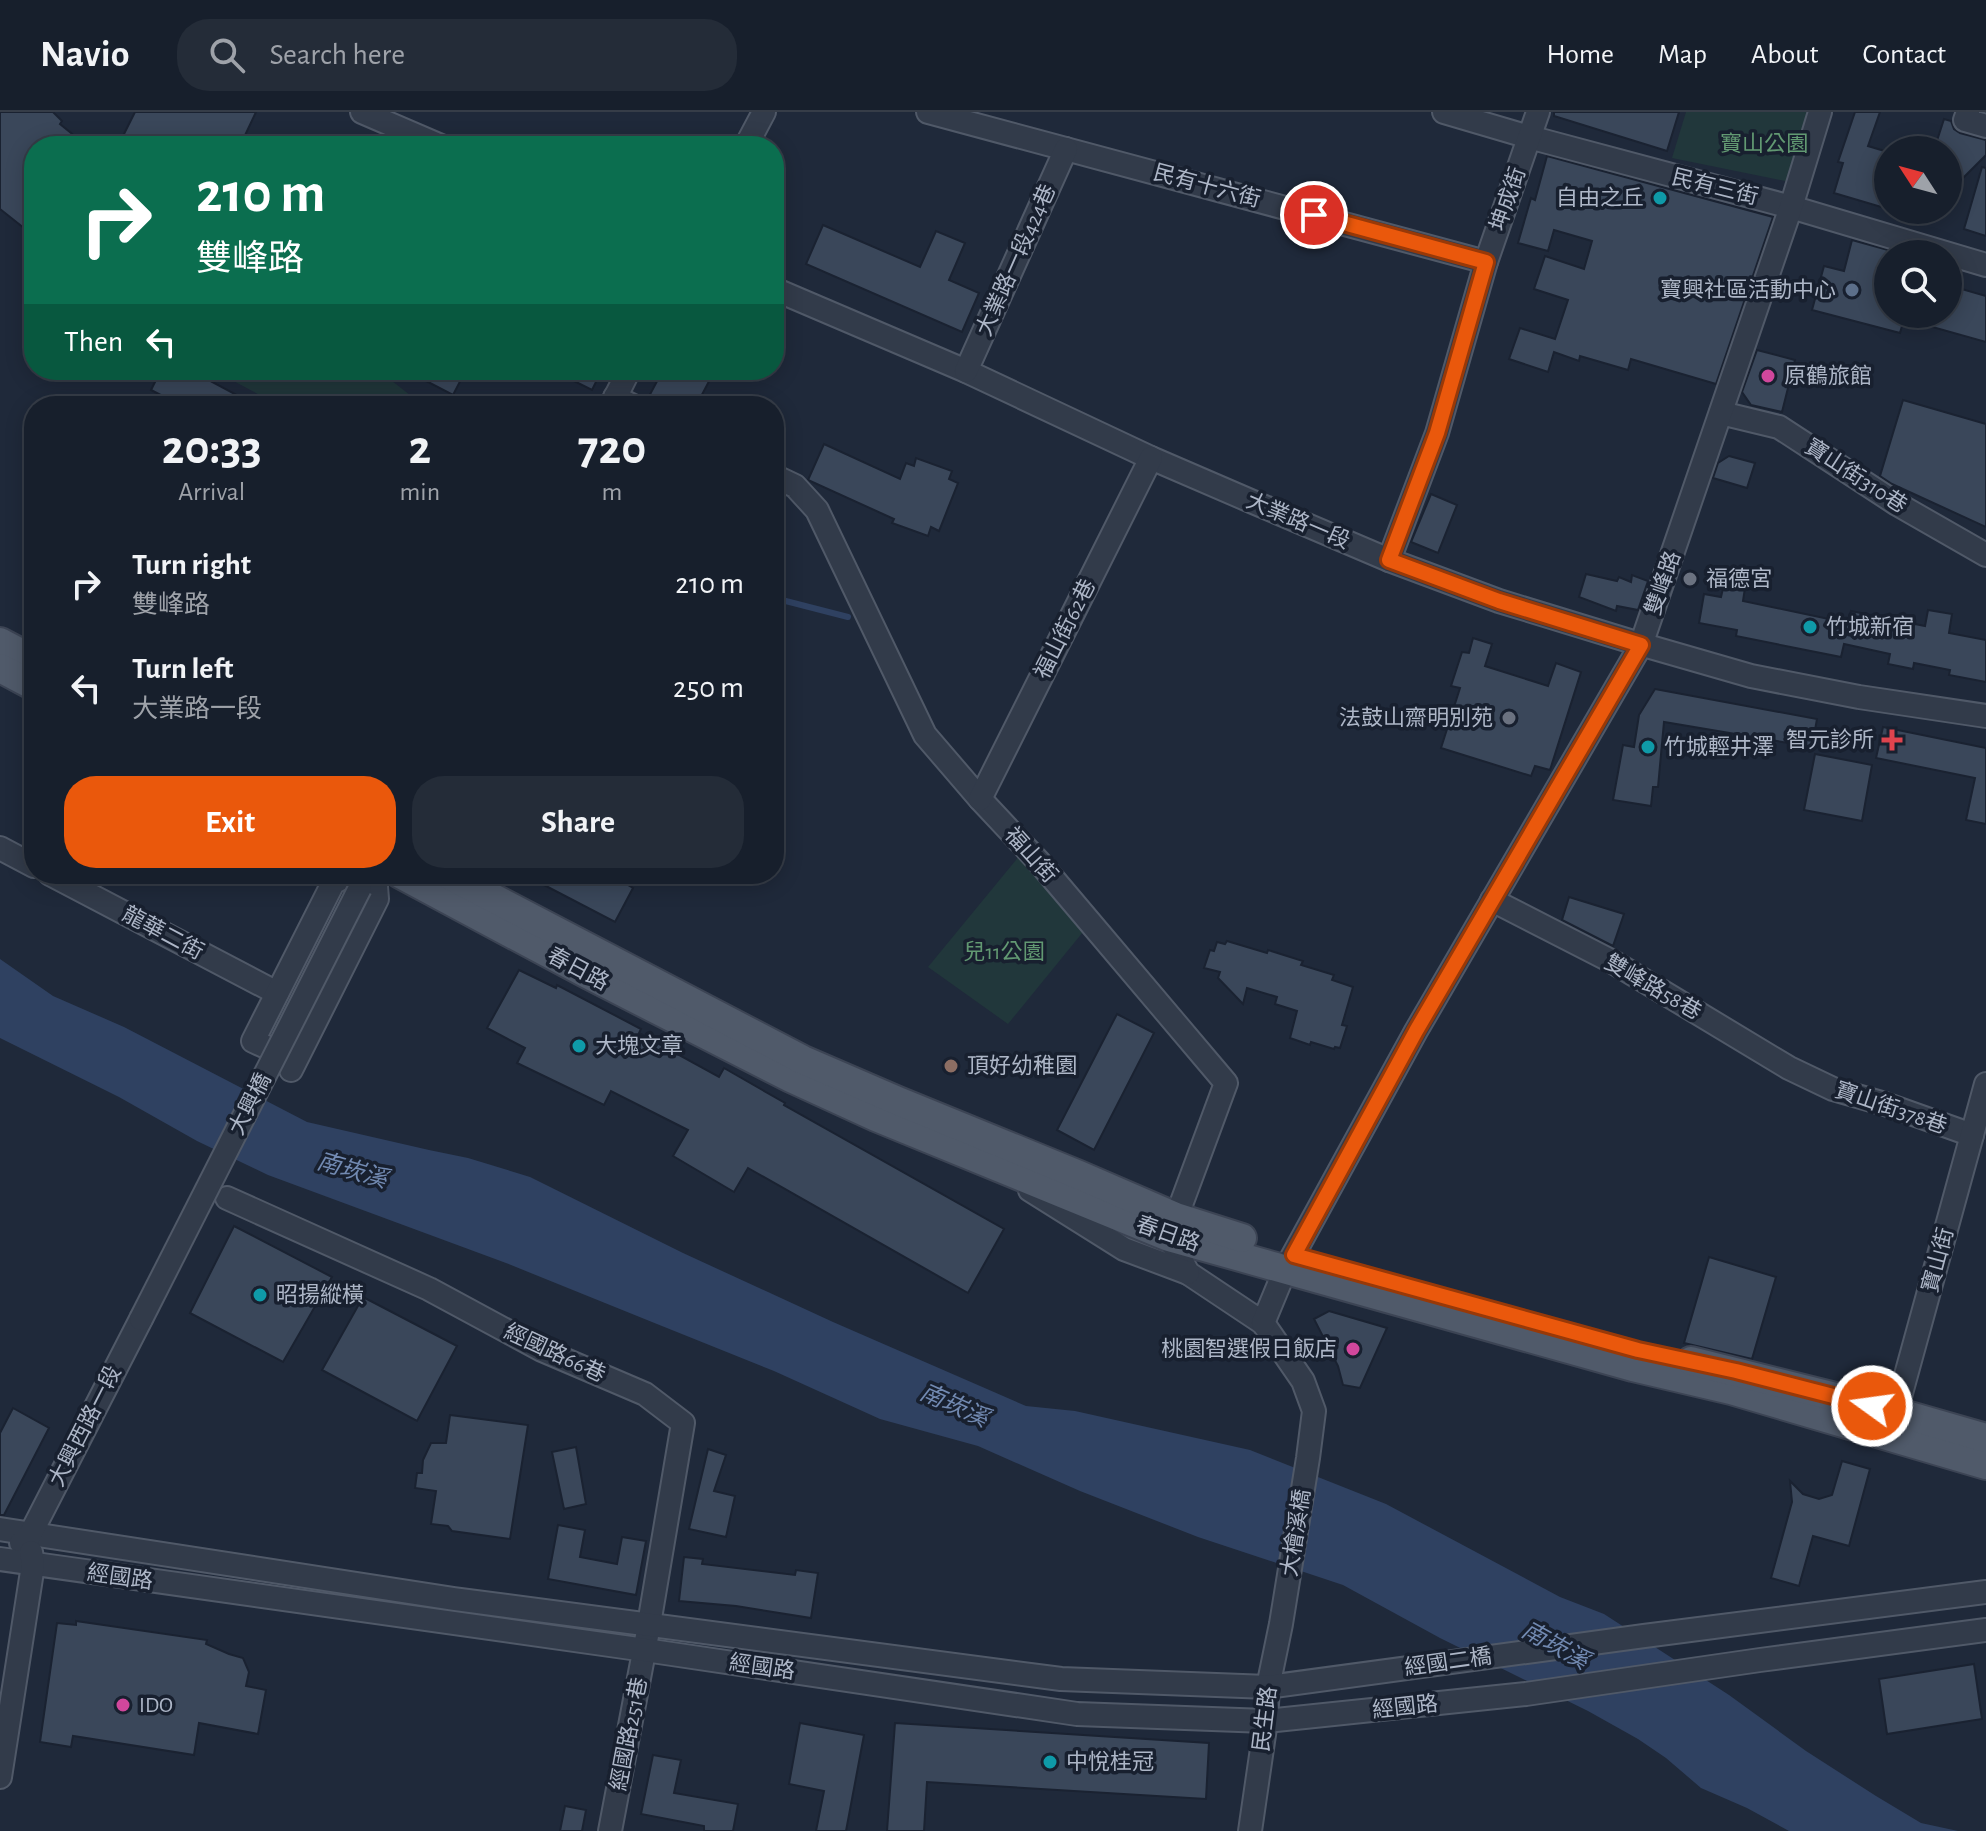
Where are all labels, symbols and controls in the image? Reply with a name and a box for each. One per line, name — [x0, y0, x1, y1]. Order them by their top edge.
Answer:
search box — [177, 19, 737, 91]
icon: search — [205, 33, 249, 77]
text: Navio — [40, 36, 129, 74]
text: Search here — [269, 40, 405, 70]
text: Home — [1547, 41, 1614, 69]
text: Map — [1658, 41, 1707, 69]
text: About — [1751, 41, 1819, 69]
text: Contact — [1863, 41, 1946, 69]
park label: 寶山公園 — [1720, 132, 1808, 155]
north arrow — [1874, 136, 1962, 224]
map controls — [1874, 136, 1962, 328]
street label: 民有十六街 — [1151, 160, 1263, 211]
street label: 坤成街 — [1486, 164, 1529, 234]
street label: 民有三街 — [1670, 165, 1761, 208]
text: 210 m — [196, 166, 325, 222]
icon: right — [64, 168, 168, 272]
street label: 大業路一段424巷 — [972, 181, 1059, 339]
pin — [1280, 181, 1348, 249]
place label: 自由之丘 — [1556, 186, 1644, 209]
marker: 自由之丘 — [1651, 189, 1669, 207]
icon: arrive — [1292, 193, 1336, 237]
button: search — [1874, 240, 1962, 328]
text: 雙峰路 — [196, 241, 304, 277]
place label: 寶興社區活動中心 — [1660, 278, 1836, 301]
marker: 寶興社區活動中心 — [1843, 281, 1861, 299]
icon: left — [139, 320, 183, 364]
text: Then — [64, 327, 123, 357]
place label: 原鶴旅館 — [1784, 364, 1872, 387]
marker: 原鶴旅館 — [1759, 367, 1777, 385]
text: 20:33 — [162, 425, 262, 473]
text: 2 — [409, 425, 431, 473]
text: 720 — [578, 425, 646, 473]
street label: 寶山街310巷 — [1801, 434, 1911, 517]
text: Arrival — [178, 479, 245, 505]
text: min — [400, 479, 440, 505]
text: m — [602, 479, 622, 505]
street label: 大業路一段 — [1243, 488, 1353, 553]
street label: 雙峰路 — [1641, 548, 1684, 618]
text: Turn right — [132, 550, 251, 580]
icon: right — [64, 562, 108, 606]
place label: 福德宮 — [1706, 567, 1772, 590]
text: 210 m — [675, 569, 744, 599]
marker: 福德宮 — [1681, 570, 1699, 588]
street label: 福山街62巷 — [1030, 575, 1099, 682]
text: 雙峰路 — [132, 592, 210, 618]
place label: 竹城新宿 — [1826, 615, 1914, 638]
marker: 竹城新宿 — [1801, 618, 1819, 636]
text: Turn left — [132, 654, 233, 684]
icon: left — [64, 666, 108, 710]
text: 250 m — [673, 673, 744, 703]
text: 大業路一段 — [132, 696, 262, 722]
place label: 法鼓山齋明別苑 — [1339, 706, 1493, 729]
marker: 法鼓山齋明別苑 — [1500, 709, 1518, 727]
place label: 智元診所 — [1786, 728, 1874, 751]
marker: 智元診所 — [1881, 729, 1903, 751]
place label: 竹城輕井澤 — [1664, 735, 1774, 758]
marker: 竹城輕井澤 — [1639, 738, 1657, 756]
button: Exit — [64, 776, 396, 868]
button: Share — [412, 776, 744, 868]
street label: 福山街 — [1001, 822, 1062, 887]
street label: 龍華二街 — [119, 902, 207, 963]
park label: 兒11公園 — [963, 940, 1045, 963]
street label: 春日路 — [544, 943, 613, 994]
street label: 雙峰路58巷 — [1601, 950, 1706, 1023]
place label: 大塊文章 — [595, 1034, 683, 1057]
marker: 大塊文章 — [570, 1037, 588, 1055]
place label: 頂好幼稚園 — [967, 1054, 1077, 1077]
marker: 頂好幼稚園 — [942, 1057, 960, 1075]
street label: 大興橋 — [224, 1069, 275, 1138]
street label: 寶山街378巷 — [1832, 1078, 1950, 1137]
water label: 南崁溪 — [314, 1148, 393, 1193]
street label: 春日路 — [1133, 1212, 1203, 1255]
street label: 寶山街 — [1918, 1225, 1957, 1295]
place label: 昭揚縱橫 — [276, 1283, 364, 1306]
marker: 昭揚縱橫 — [251, 1286, 269, 1304]
street label: 經國路66巷 — [501, 1319, 609, 1386]
place label: 桃園智選假日飯店 — [1161, 1337, 1337, 1360]
marker: 桃園智選假日飯店 — [1344, 1340, 1362, 1358]
street label: 大興西路一段 — [44, 1362, 125, 1490]
position arrow — [1830, 1364, 1914, 1448]
water label: 南崁溪 — [916, 1379, 995, 1433]
street label: 大檜溪橋 — [1277, 1488, 1314, 1578]
street label: 經國路 — [86, 1561, 154, 1592]
water label: 南崁溪 — [1518, 1616, 1596, 1675]
street label: 經國二橋 — [1403, 1644, 1493, 1679]
street label: 經國路 — [728, 1651, 796, 1682]
street label: 經國路251巷 — [606, 1675, 651, 1792]
street label: 民生路 — [1249, 1685, 1280, 1753]
street label: 經國路 — [1371, 1692, 1439, 1721]
place label: IDO — [139, 1694, 173, 1716]
marker: IDO — [114, 1696, 132, 1714]
place label: 中悅桂冠 — [1066, 1750, 1154, 1773]
marker: 中悅桂冠 — [1041, 1753, 1059, 1771]

